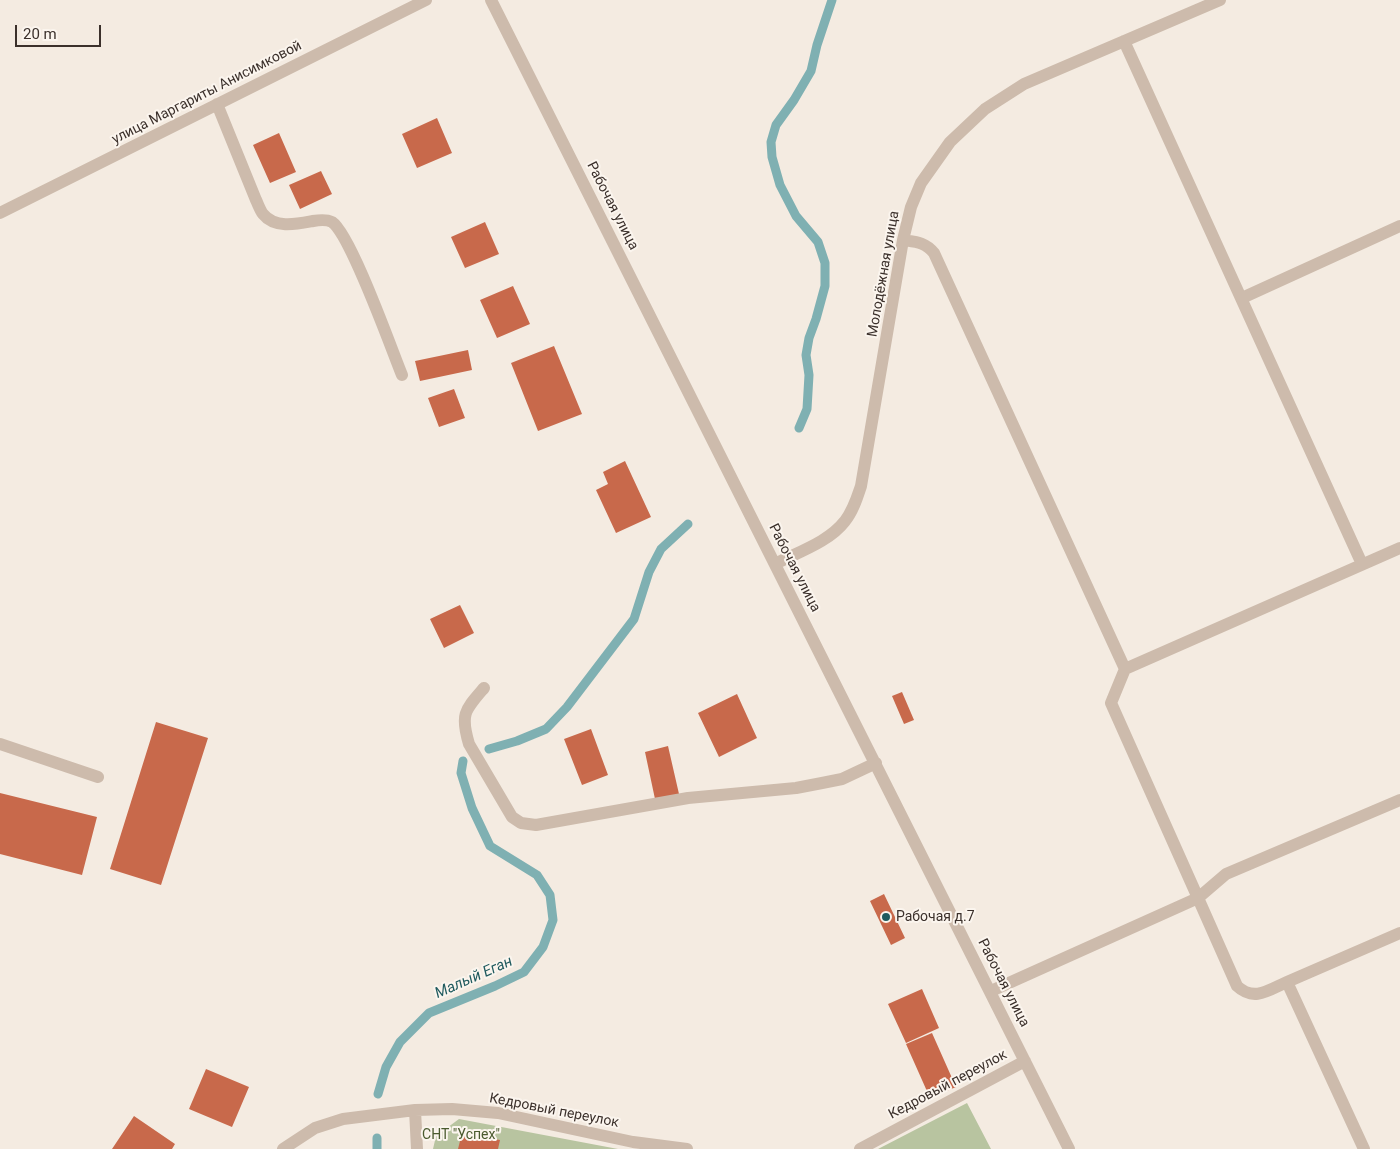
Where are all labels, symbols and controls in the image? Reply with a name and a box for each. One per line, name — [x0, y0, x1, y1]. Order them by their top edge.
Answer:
scale bar — [18, 15, 104, 47]
text: 20 m — [23, 25, 57, 43]
street label: улица Маргариты Анисимковой — [109, 38, 305, 148]
street label: Рабочая улица — [583, 159, 641, 253]
street label: Молодёжная улица — [865, 210, 903, 338]
street label: Рабочая улица — [765, 521, 823, 615]
place label: Рабочая д.7 — [896, 909, 974, 925]
marker: Рабочая д.7 — [880, 911, 892, 923]
street label: Рабочая улица — [974, 936, 1032, 1030]
water label: Малый Еган — [432, 953, 516, 1003]
street label: Кедровый переулок — [886, 1047, 1010, 1123]
street label: Кедровый переулок — [488, 1090, 620, 1132]
park label: СНТ "Успех" — [422, 1127, 500, 1143]

